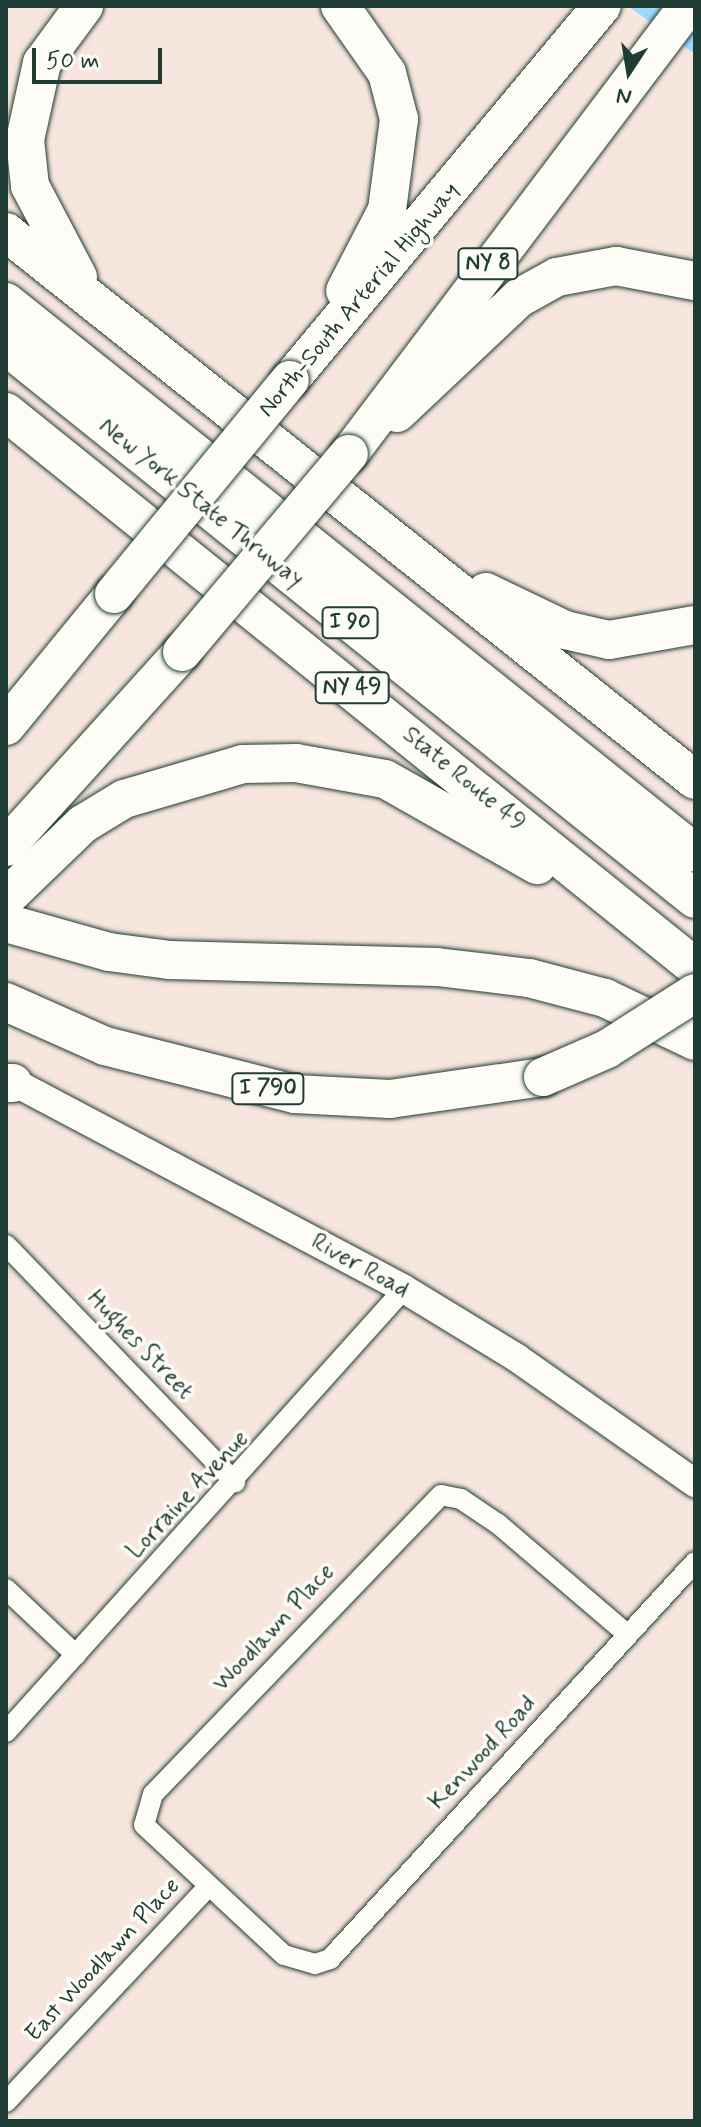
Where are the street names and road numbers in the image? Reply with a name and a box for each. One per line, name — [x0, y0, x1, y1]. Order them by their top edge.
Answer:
street label: North-South Arterial Highway — [253, 177, 465, 423]
road number: NY 8 — [456, 246, 520, 282]
street label: New York State Thruway — [94, 413, 308, 593]
road number: I 90 — [320, 605, 380, 641]
road number: NY 49 — [314, 670, 390, 706]
street label: State Route 49 — [397, 721, 531, 837]
road number: I 790 — [230, 1071, 306, 1107]
street label: River Road — [306, 1227, 414, 1305]
street label: Hughes Street — [79, 1283, 201, 1407]
street label: Lorraine Avenue — [120, 1424, 256, 1566]
street label: Woodlawn Place — [208, 1559, 340, 1697]
street label: Kenwood Road — [423, 1690, 543, 1816]
street label: East Woodlawn Place — [21, 1873, 185, 2047]

